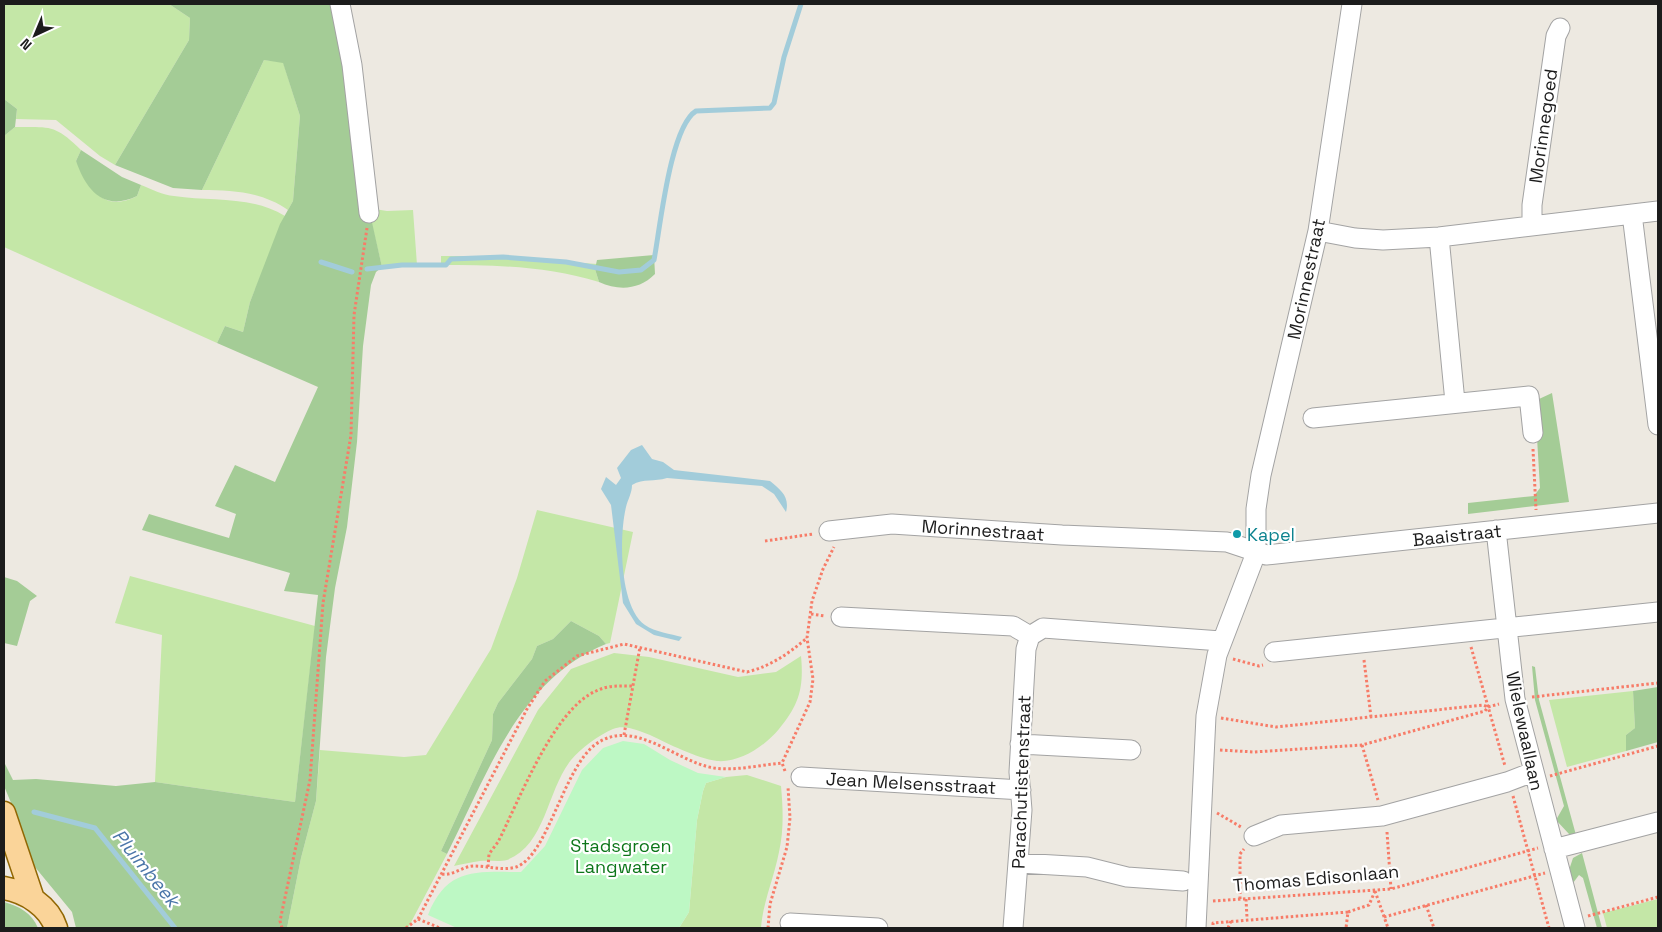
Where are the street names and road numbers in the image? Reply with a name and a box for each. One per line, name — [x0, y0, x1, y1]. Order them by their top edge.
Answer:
street label: Morinnegoed — [1524, 67, 1562, 185]
street label: Morinnestraat — [1282, 216, 1330, 342]
street label: Morinnestraat — [921, 514, 1045, 546]
street label: Baaistraat — [1411, 519, 1503, 551]
street label: Wielewaallaan — [1501, 669, 1549, 793]
street label: Parachutistenstraat — [1006, 695, 1036, 869]
street label: Jean Melsensstraat — [825, 767, 997, 799]
street label: Thomas Edisonlaan — [1232, 859, 1400, 897]

